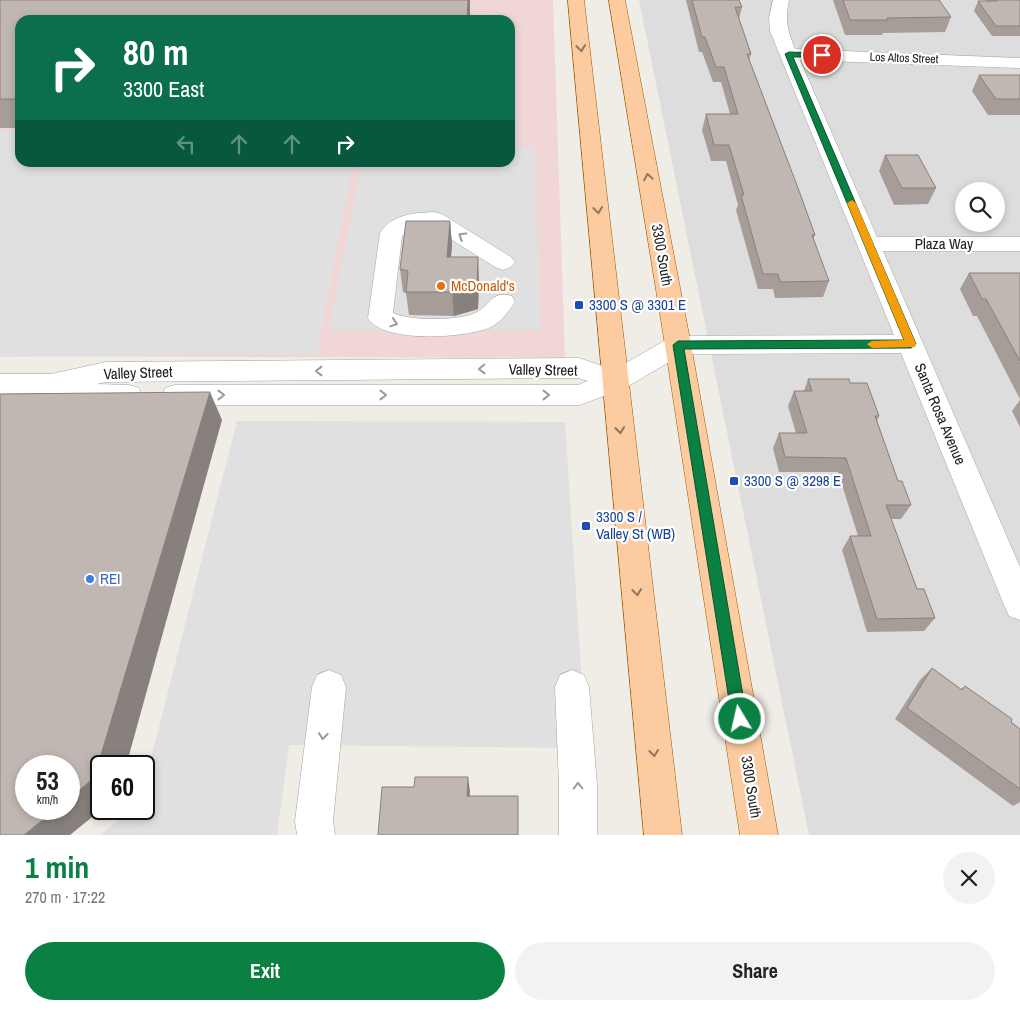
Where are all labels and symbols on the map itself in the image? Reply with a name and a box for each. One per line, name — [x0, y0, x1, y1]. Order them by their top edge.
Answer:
pin — [801, 34, 843, 76]
one-way arrow — [575, 45, 586, 53]
street label: Los Altos Street — [869, 49, 939, 67]
one-way arrow — [644, 172, 654, 181]
one-way arrow — [592, 206, 603, 214]
street label: 3300 South — [647, 222, 678, 288]
one-way arrow — [458, 233, 467, 243]
street label: Plaza Way — [915, 233, 974, 254]
place label: McDonald's — [451, 275, 515, 296]
marker: McDonald's — [435, 280, 447, 292]
place label: 3300 S @ 3301 E — [589, 294, 686, 315]
marker: 3300 S @ 3301 E — [573, 299, 585, 311]
one-way arrow — [389, 317, 398, 327]
street label: Valley Street — [508, 358, 578, 381]
street label: Santa Rosa Avenue — [910, 360, 971, 468]
street label: Valley Street — [103, 361, 173, 384]
one-way arrow — [477, 364, 485, 374]
one-way arrow — [315, 366, 322, 376]
one-way arrow — [217, 390, 225, 400]
one-way arrow — [380, 390, 387, 400]
one-way arrow — [542, 390, 550, 400]
one-way arrow — [614, 426, 625, 434]
place label: 3300 S @ 3298 E — [744, 470, 841, 491]
marker: 3300 S @ 3298 E — [728, 475, 740, 487]
place label: 3300 S / Valley St (WB) — [596, 506, 675, 544]
marker: 3300 S / Valley St (WB) — [580, 520, 592, 532]
place label: REI — [100, 568, 121, 589]
marker: REI — [84, 573, 96, 585]
one-way arrow — [631, 588, 642, 596]
position arrow — [713, 692, 765, 744]
one-way arrow — [318, 732, 329, 740]
one-way arrow — [648, 750, 659, 758]
street label: 3300 South — [736, 754, 767, 820]
speed limit sign: 60 — [90, 755, 155, 820]
one-way arrow — [573, 782, 583, 790]

